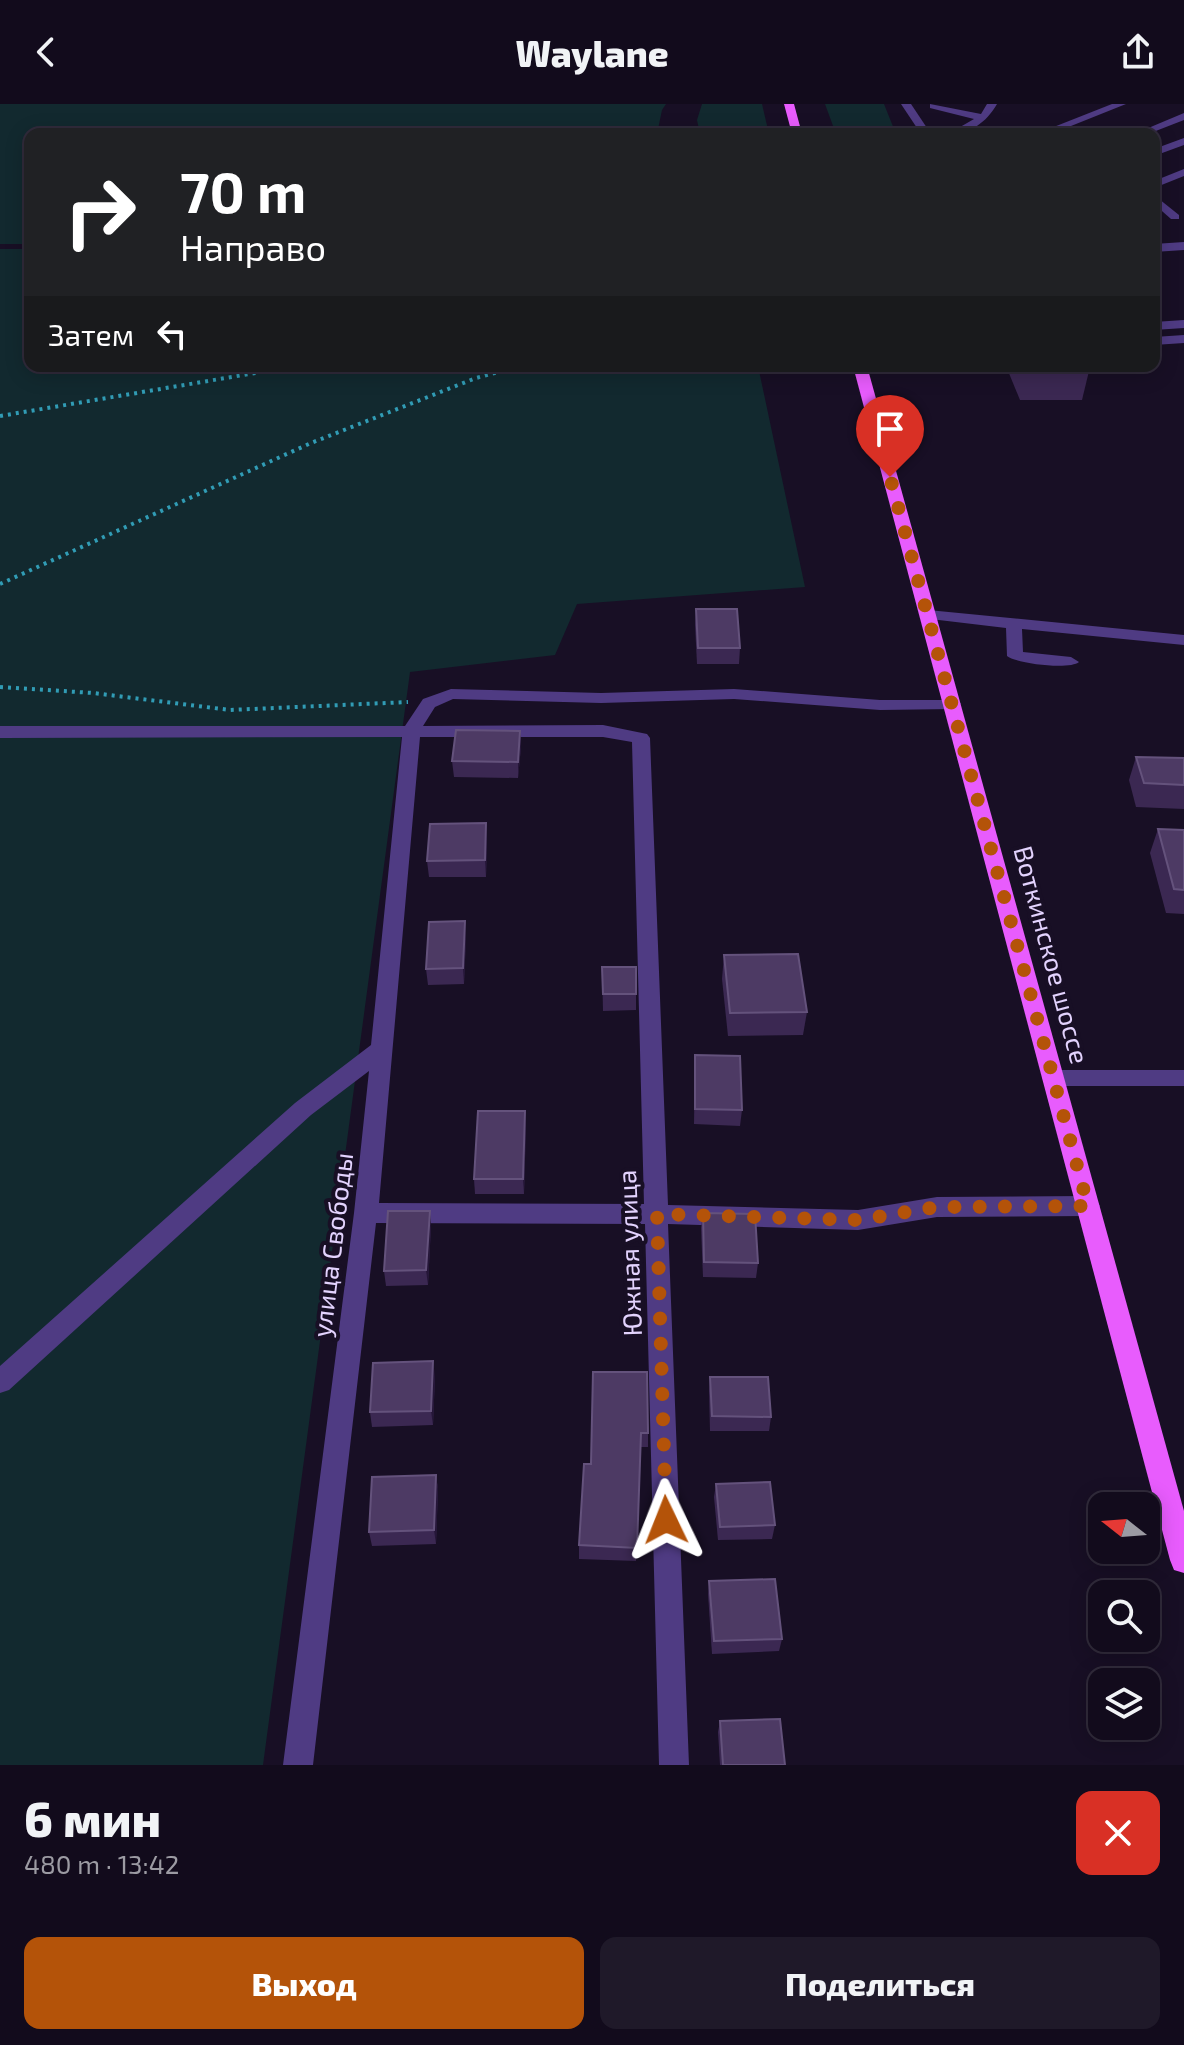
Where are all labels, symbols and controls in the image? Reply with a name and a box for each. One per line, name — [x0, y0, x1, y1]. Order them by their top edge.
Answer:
icon: back — [24, 30, 68, 74]
icon: share — [1116, 30, 1160, 74]
text: Waylane — [515, 31, 669, 74]
text: 70 m — [180, 157, 306, 224]
icon: right — [48, 160, 152, 264]
text: Направо — [180, 225, 326, 268]
icon: left — [150, 312, 194, 356]
text: Затем — [48, 316, 134, 352]
pin — [856, 395, 924, 477]
icon: arrive — [868, 407, 912, 451]
street label: Воткинское шоссе — [1008, 842, 1096, 1067]
street label: улица Свободы — [305, 1151, 359, 1339]
street label: Южная улица — [610, 1169, 648, 1337]
position arrow — [624, 1478, 708, 1562]
north arrow — [1088, 1492, 1160, 1564]
map controls — [1088, 1492, 1160, 1740]
button: search — [1088, 1580, 1160, 1652]
button: layers — [1088, 1668, 1160, 1740]
text: 6 мин — [24, 1789, 161, 1847]
button: close — [1076, 1791, 1160, 1875]
text: 480 m · 13:42 — [24, 1848, 179, 1879]
button: Выход — [24, 1937, 584, 2029]
button: Поделиться — [600, 1937, 1160, 2029]

